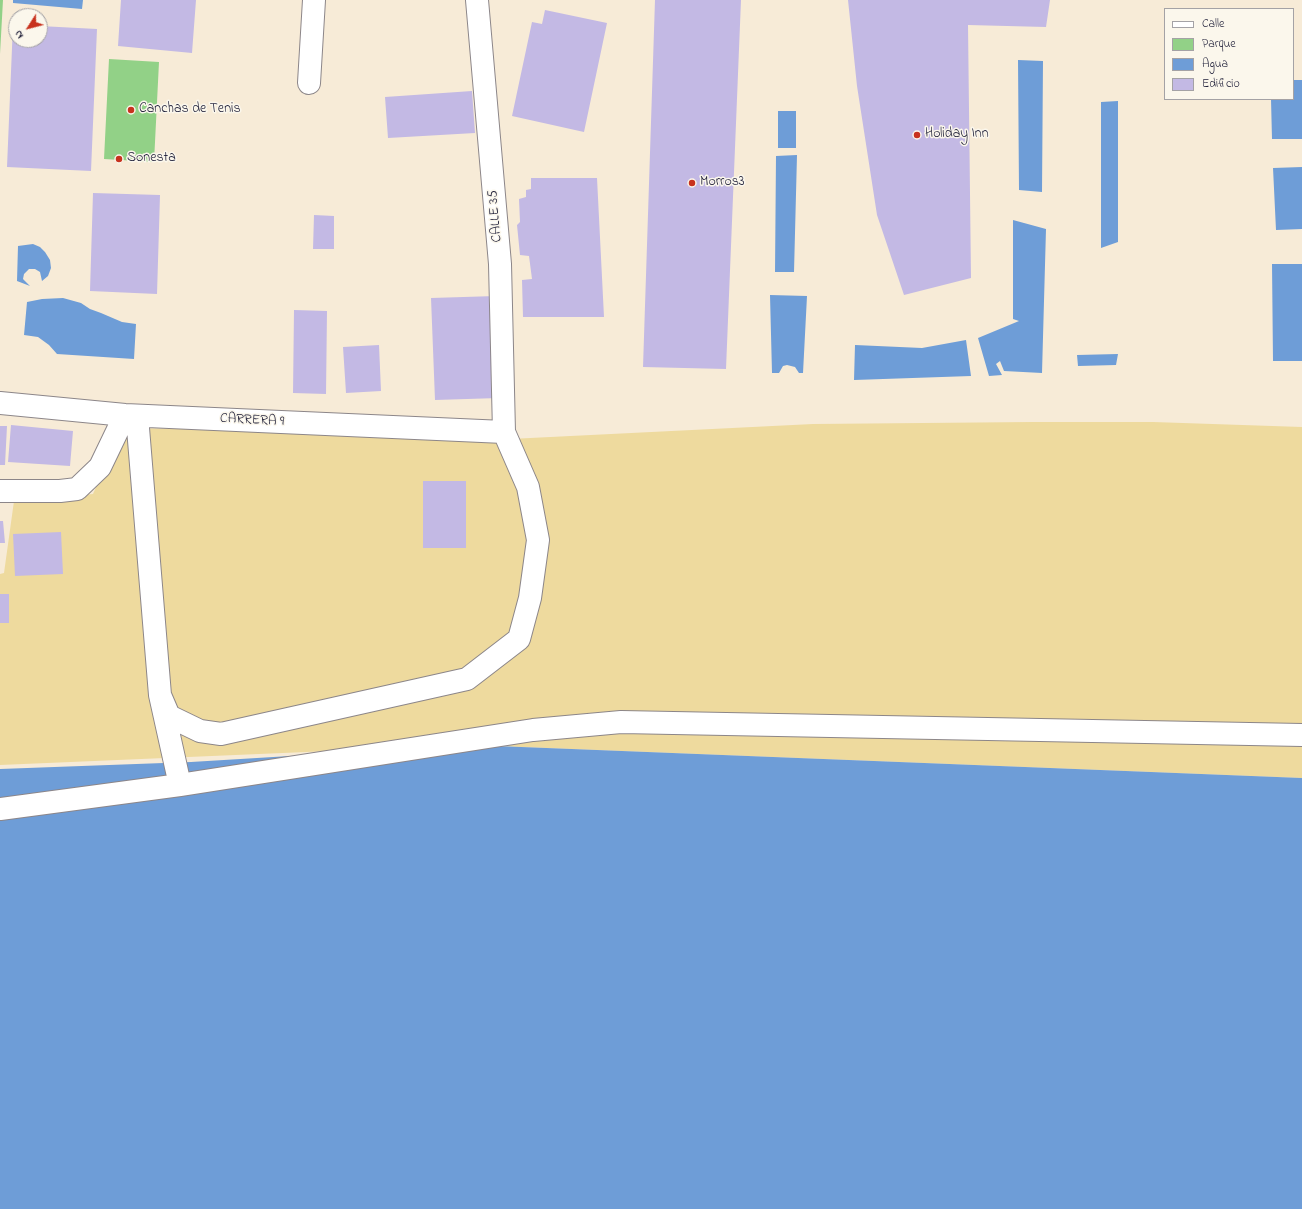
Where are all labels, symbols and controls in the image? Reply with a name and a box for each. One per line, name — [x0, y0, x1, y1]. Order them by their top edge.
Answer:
north arrow — [8, 8, 48, 48]
legend — [1164, 8, 1294, 100]
text: Calle — [1202, 15, 1224, 33]
text: N — [10, 27, 28, 42]
text: Parque — [1202, 35, 1236, 53]
text: Agua — [1202, 55, 1228, 73]
text: Edificio — [1202, 75, 1240, 93]
place label: Canchas de Tenis — [139, 102, 241, 118]
marker: Canchas de Tenis — [126, 105, 136, 115]
place label: Holiday Inn — [925, 127, 989, 143]
marker: Holiday Inn — [912, 130, 922, 140]
place label: Sonesta — [127, 151, 176, 167]
marker: Sonesta — [114, 154, 124, 164]
place label: Morros3 — [700, 175, 745, 191]
marker: Morros3 — [687, 178, 697, 188]
street label: CALLE 35 — [485, 189, 507, 243]
street label: CARRERA 9 — [219, 411, 285, 431]

